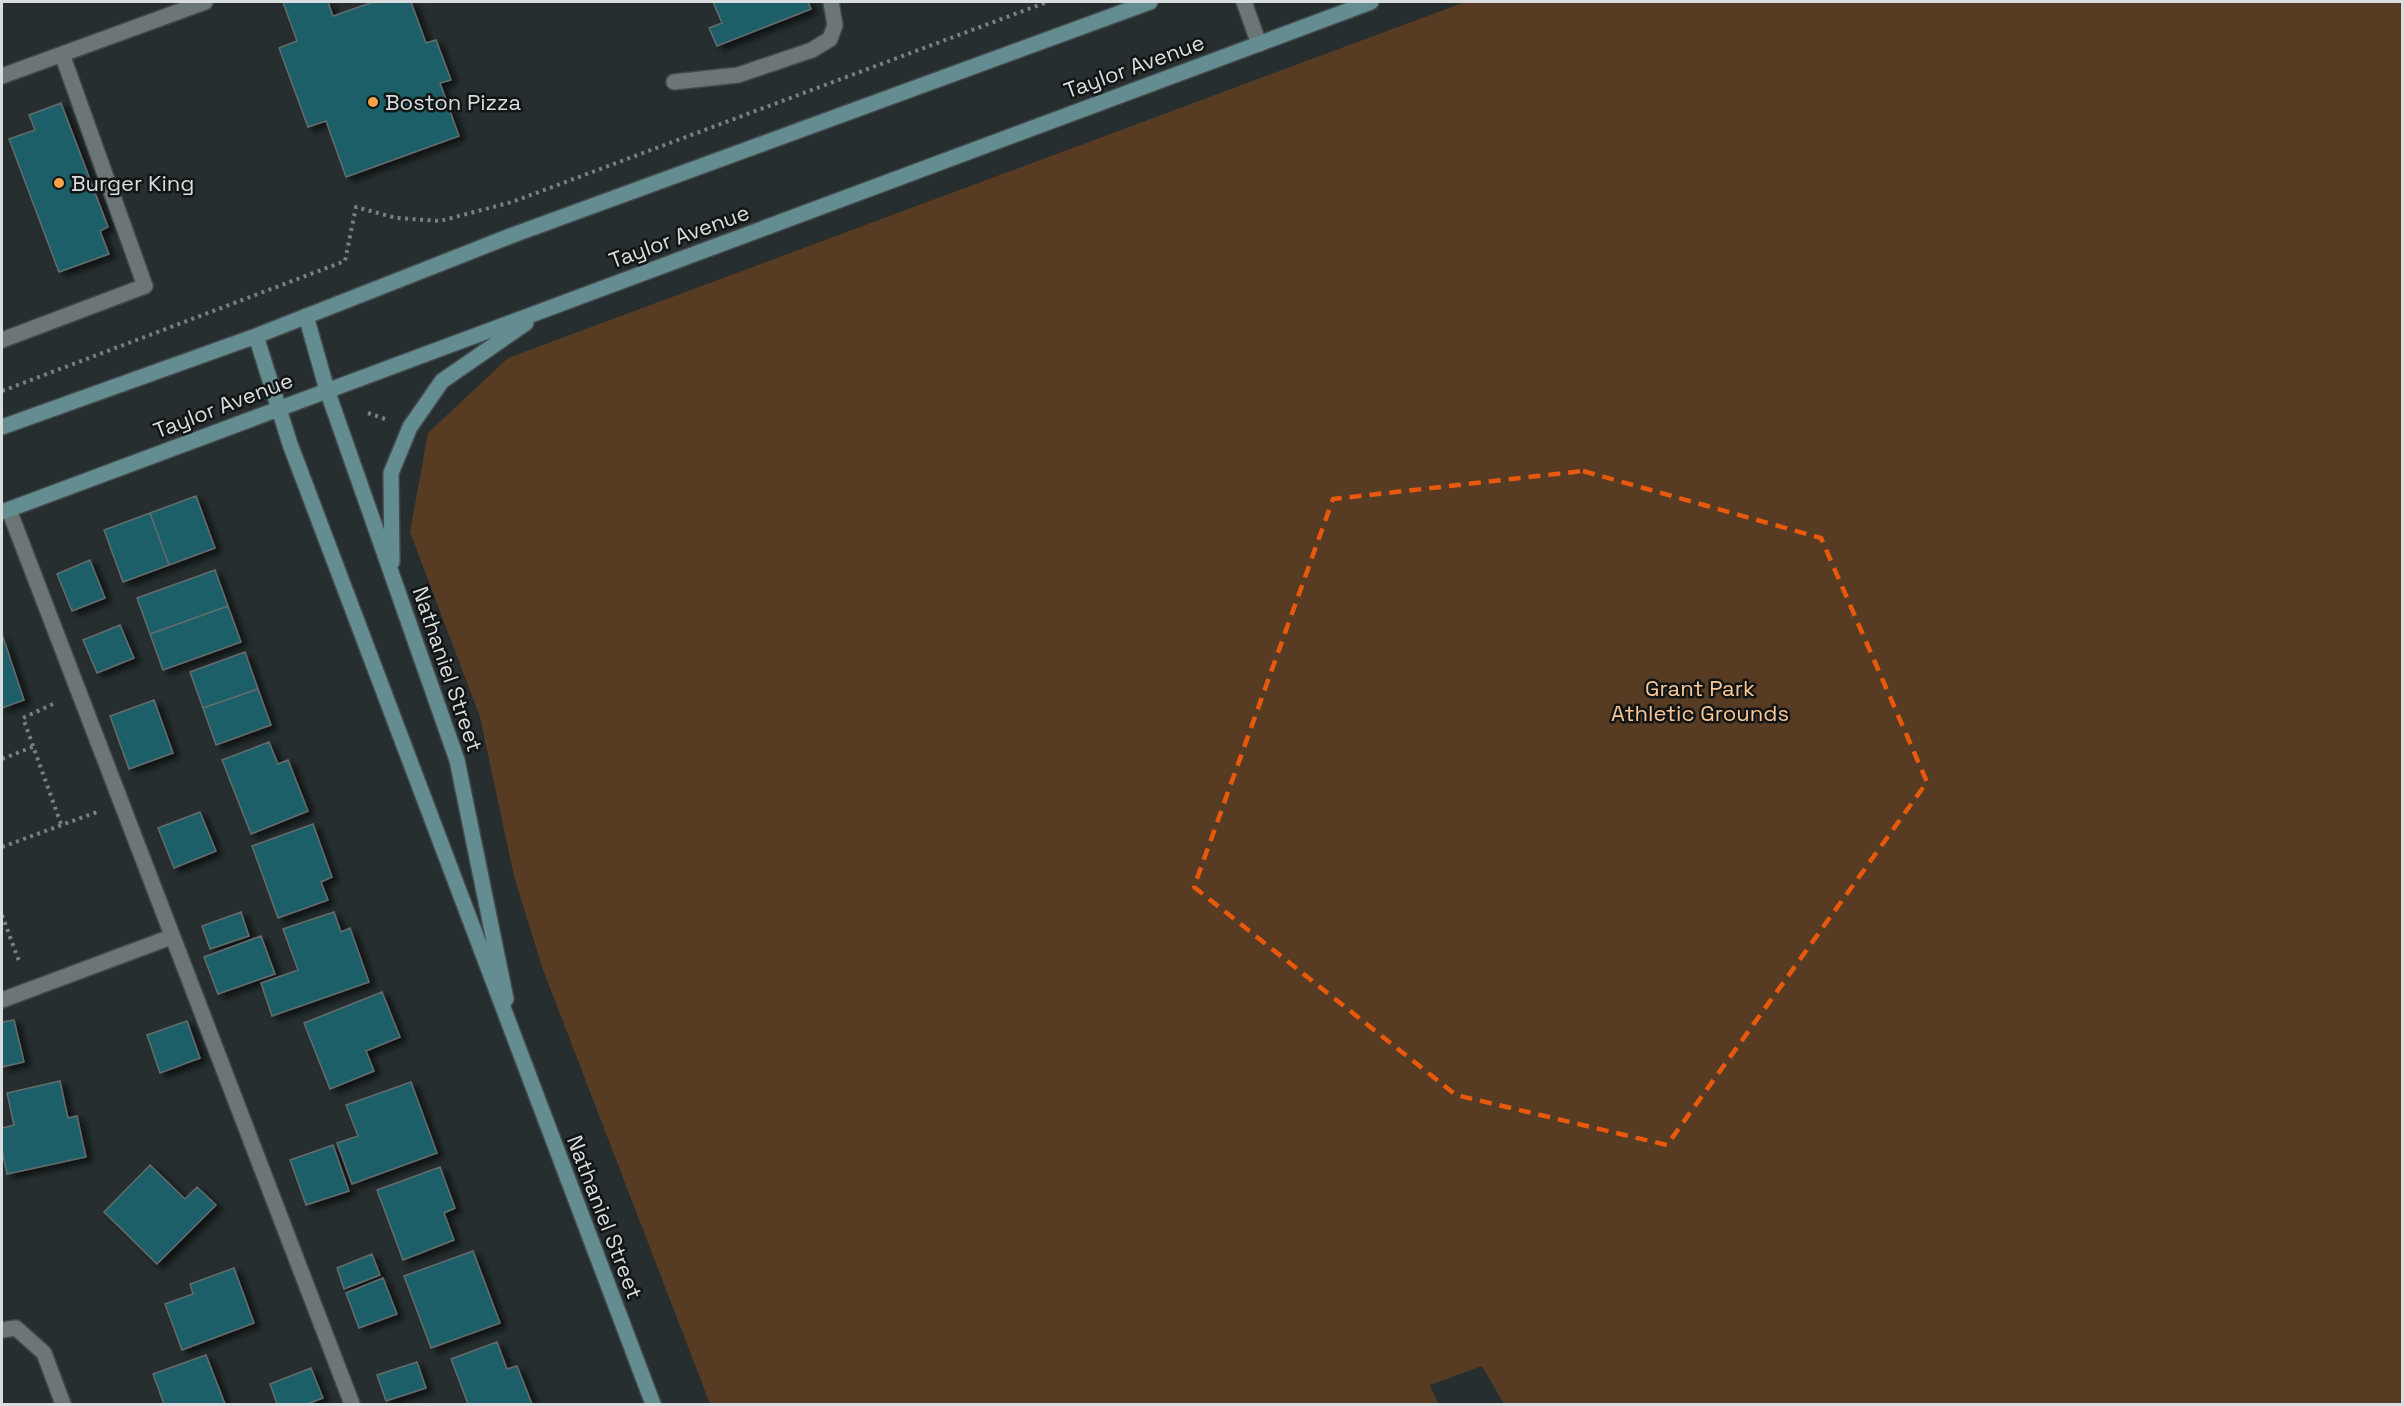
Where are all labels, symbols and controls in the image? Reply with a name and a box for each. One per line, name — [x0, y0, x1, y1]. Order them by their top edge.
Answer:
street label: Taylor Avenue — [1060, 28, 1208, 104]
place label: Boston Pizza — [385, 88, 521, 116]
marker: Boston Pizza — [366, 95, 380, 109]
place label: Burger King — [71, 169, 194, 197]
marker: Burger King — [52, 176, 66, 190]
street label: Taylor Avenue — [605, 198, 753, 274]
street label: Taylor Avenue — [149, 366, 297, 444]
street label: Nathaniel Street — [407, 583, 489, 755]
park label: Grant Park Athletic Grounds — [1611, 674, 1789, 727]
street label: Nathaniel Street — [561, 1131, 649, 1303]

